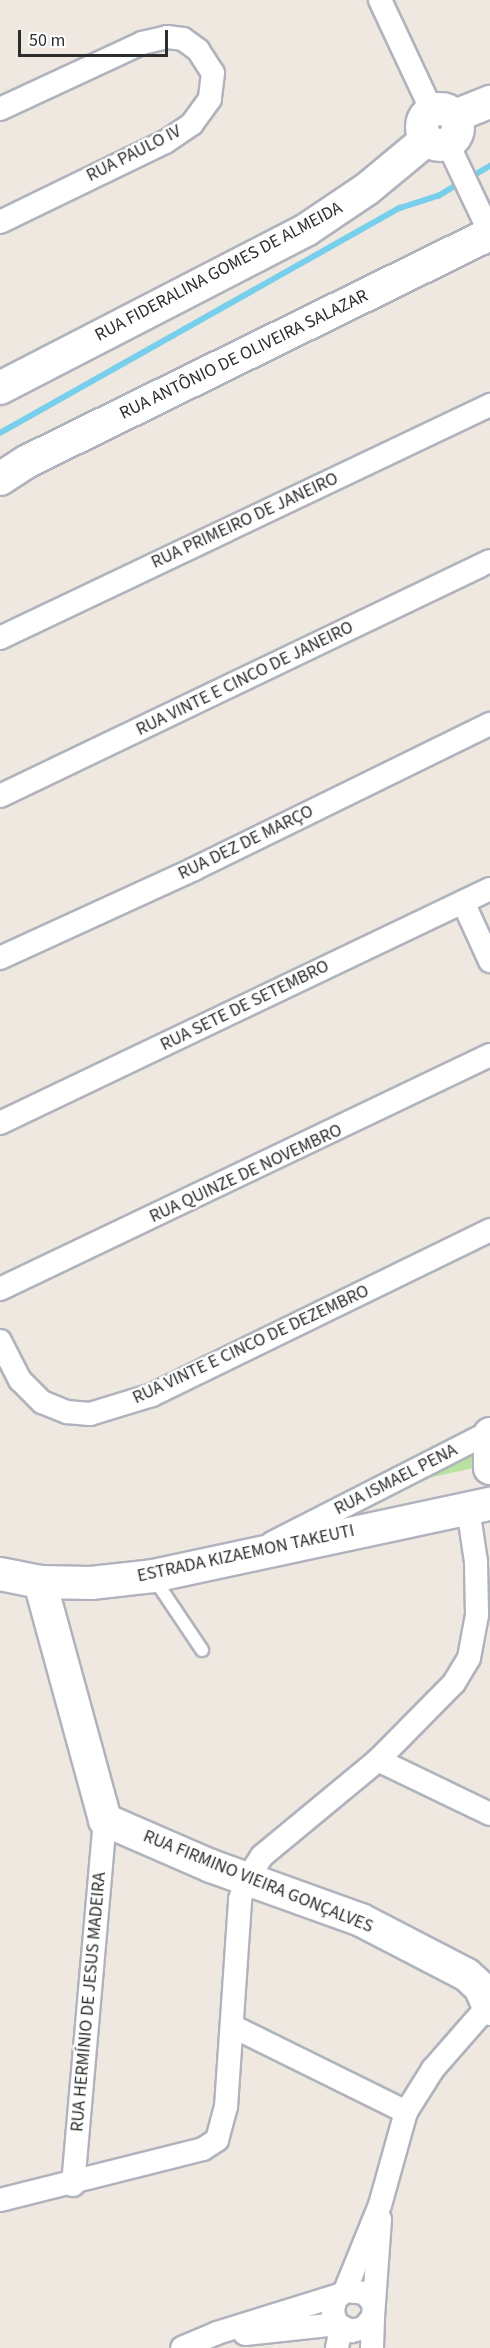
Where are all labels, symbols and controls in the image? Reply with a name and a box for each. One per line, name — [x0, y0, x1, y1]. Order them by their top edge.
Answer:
scale bar — [21, 18, 171, 56]
text: 50 m — [29, 28, 65, 53]
street label: RUA PAULO IV — [83, 121, 185, 187]
street label: RUA FIDERALINA GOMES DE ALMEIDA — [92, 197, 346, 347]
street label: RUA ANTÔNIO DE OLIVEIRA SALAZAR — [116, 285, 372, 425]
street label: RUA PRIMEIRO DE JANEIRO — [148, 468, 342, 574]
street label: RUA VINTE E CINCO DE JANEIRO — [133, 617, 357, 741]
street label: RUA DEZ DE MARÇO — [175, 801, 317, 885]
street label: RUA SETE DE SETEMBRO — [157, 956, 333, 1056]
street label: RUA QUINZE DE NOVEMBRO — [146, 1120, 346, 1228]
street label: RUA VINTE E CINCO DE DEZEMBRO — [129, 1281, 373, 1409]
street label: RUA ISMAEL PENA — [331, 1440, 461, 1520]
street label: ESTRADA KIZAEMON TAKEUTI — [135, 1520, 357, 1588]
street label: RUA FIRMINO VIEIRA GONÇALVES — [140, 1826, 376, 1938]
street label: RUA HERMÍNIO DE JESUS MADEIRA — [67, 1871, 111, 2133]

